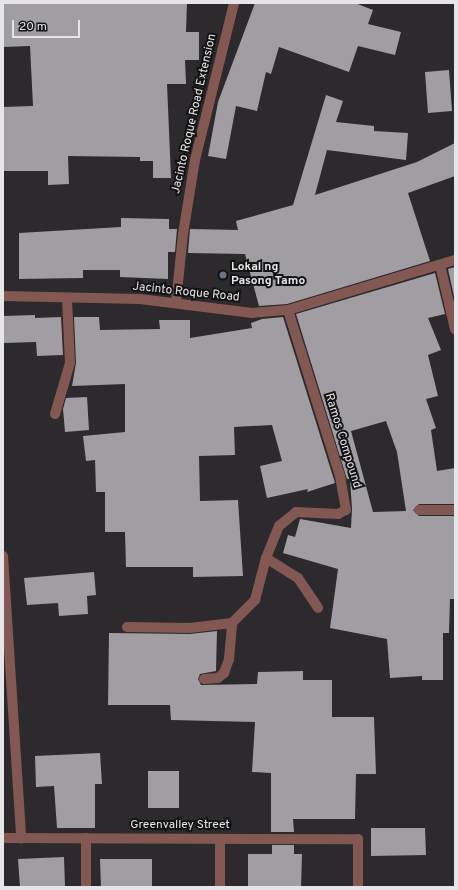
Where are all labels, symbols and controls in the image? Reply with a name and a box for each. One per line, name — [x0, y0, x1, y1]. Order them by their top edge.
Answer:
scale bar — [14, 12, 82, 38]
text: 20 m — [19, 19, 47, 35]
street label: Jacinto Roque Road Extension — [170, 33, 220, 195]
place label: Lokal ng Pasong Tamo — [231, 261, 305, 289]
marker: Lokal ng Pasong Tamo — [218, 270, 228, 280]
street label: Jacinto Roque Road — [132, 280, 240, 306]
street label: Ramos Compound — [321, 392, 363, 490]
street label: Greenvalley Street — [130, 819, 230, 833]

